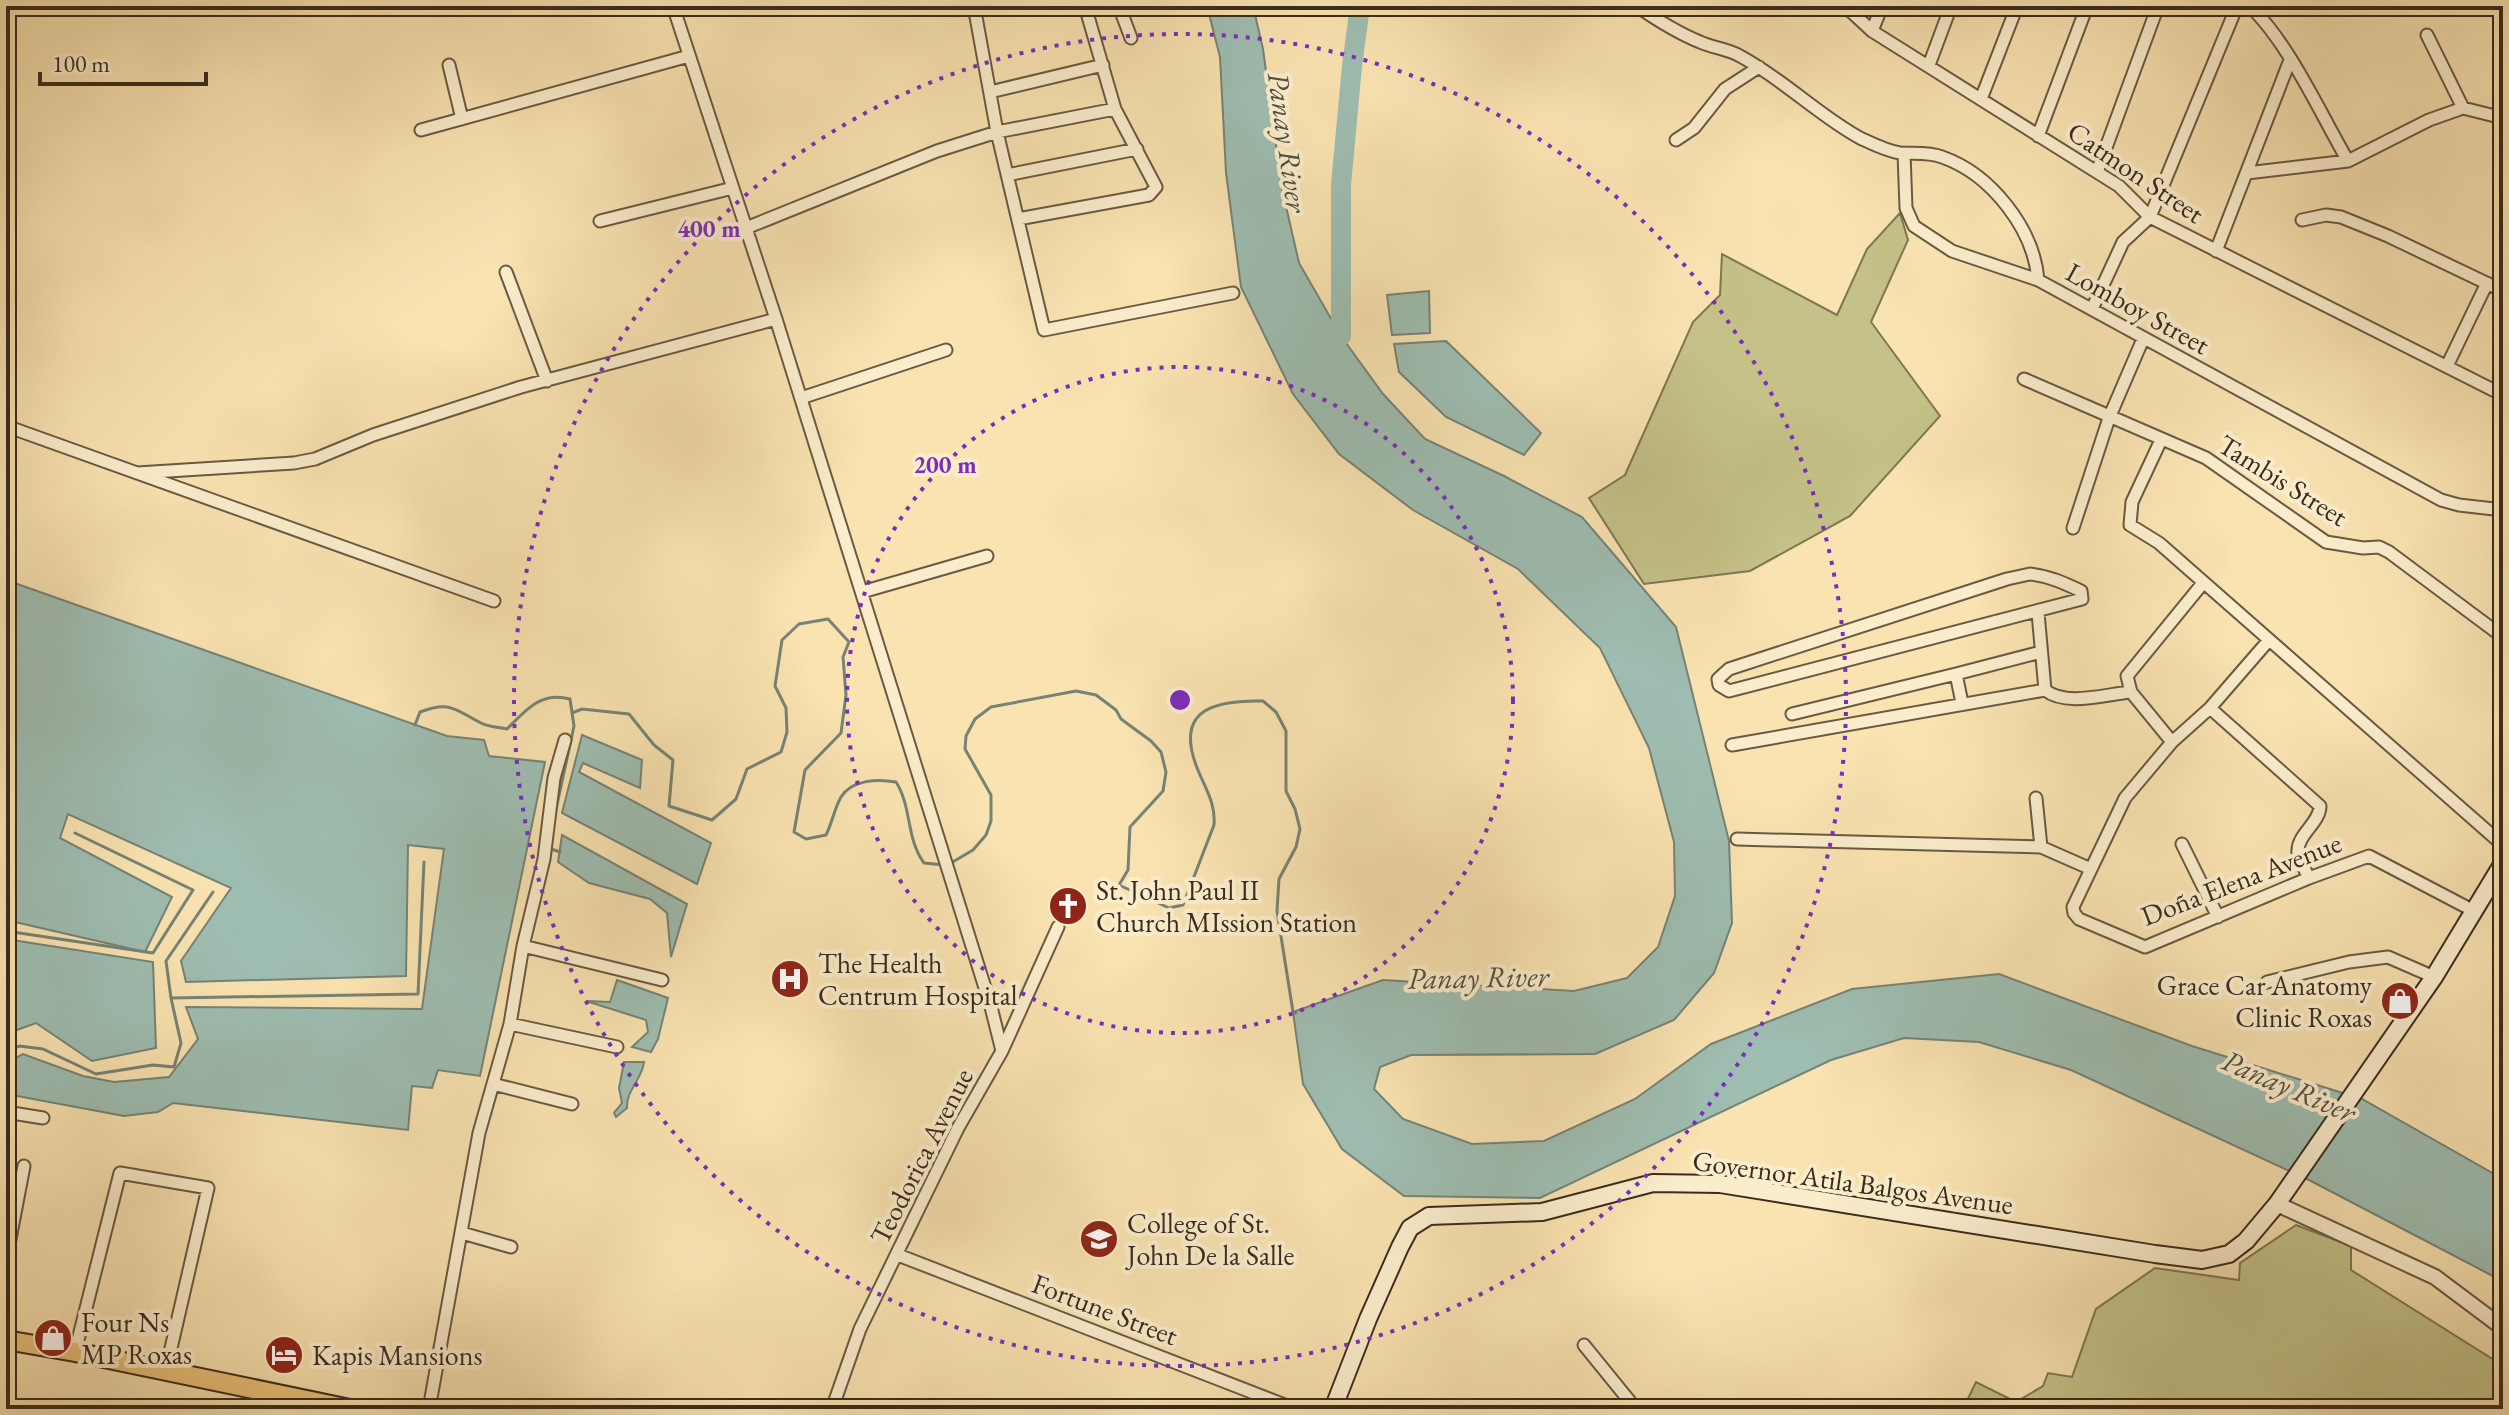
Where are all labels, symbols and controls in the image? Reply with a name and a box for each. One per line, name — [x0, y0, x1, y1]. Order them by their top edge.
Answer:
scale bar — [40, 36, 206, 86]
text: 100 m — [52, 48, 110, 79]
water label: Panay River — [1259, 69, 1317, 216]
street label: Catmon Street — [2061, 113, 2211, 231]
text: 400 m — [677, 213, 741, 244]
street label: Lomboy Street — [2060, 254, 2216, 362]
street label: Tambis Street — [2211, 426, 2355, 534]
text: 200 m — [913, 449, 977, 480]
centre of rings — [1166, 686, 1194, 714]
street label: Doña Elena Avenue — [2136, 824, 2346, 934]
place label: St. John Paul II Church MIssion Station — [1096, 872, 1357, 940]
church icon: St. John Paul II Church MIssion Station — [1047, 885, 1089, 927]
place label: The Health Centrum Hospital — [818, 945, 1018, 1013]
water label: Panay River — [1407, 956, 1551, 998]
hospital icon: The Health Centrum Hospital — [769, 958, 811, 1000]
place label: Grace Car Anatomy Clinic Roxas — [2157, 967, 2373, 1035]
shop icon: Grace Car Anatomy Clinic Roxas — [2379, 980, 2421, 1022]
water label: Panay River — [2216, 1040, 2363, 1132]
street label: Teodorica Avenue — [861, 1062, 981, 1250]
street label: Governor Atila Balgos Avenue — [1690, 1142, 2016, 1222]
place label: College of St. John De la Salle — [1125, 1205, 1295, 1273]
school or university icon: College of St. John De la Salle — [1078, 1218, 1120, 1260]
street label: Fortune Street — [1027, 1265, 1183, 1353]
place label: Four Ns MP Roxas — [81, 1304, 192, 1372]
shop icon: Four Ns MP Roxas — [32, 1317, 74, 1359]
hotel icon: Kapis Mansions — [263, 1334, 305, 1376]
place label: Kapis Mansions — [312, 1337, 483, 1373]

